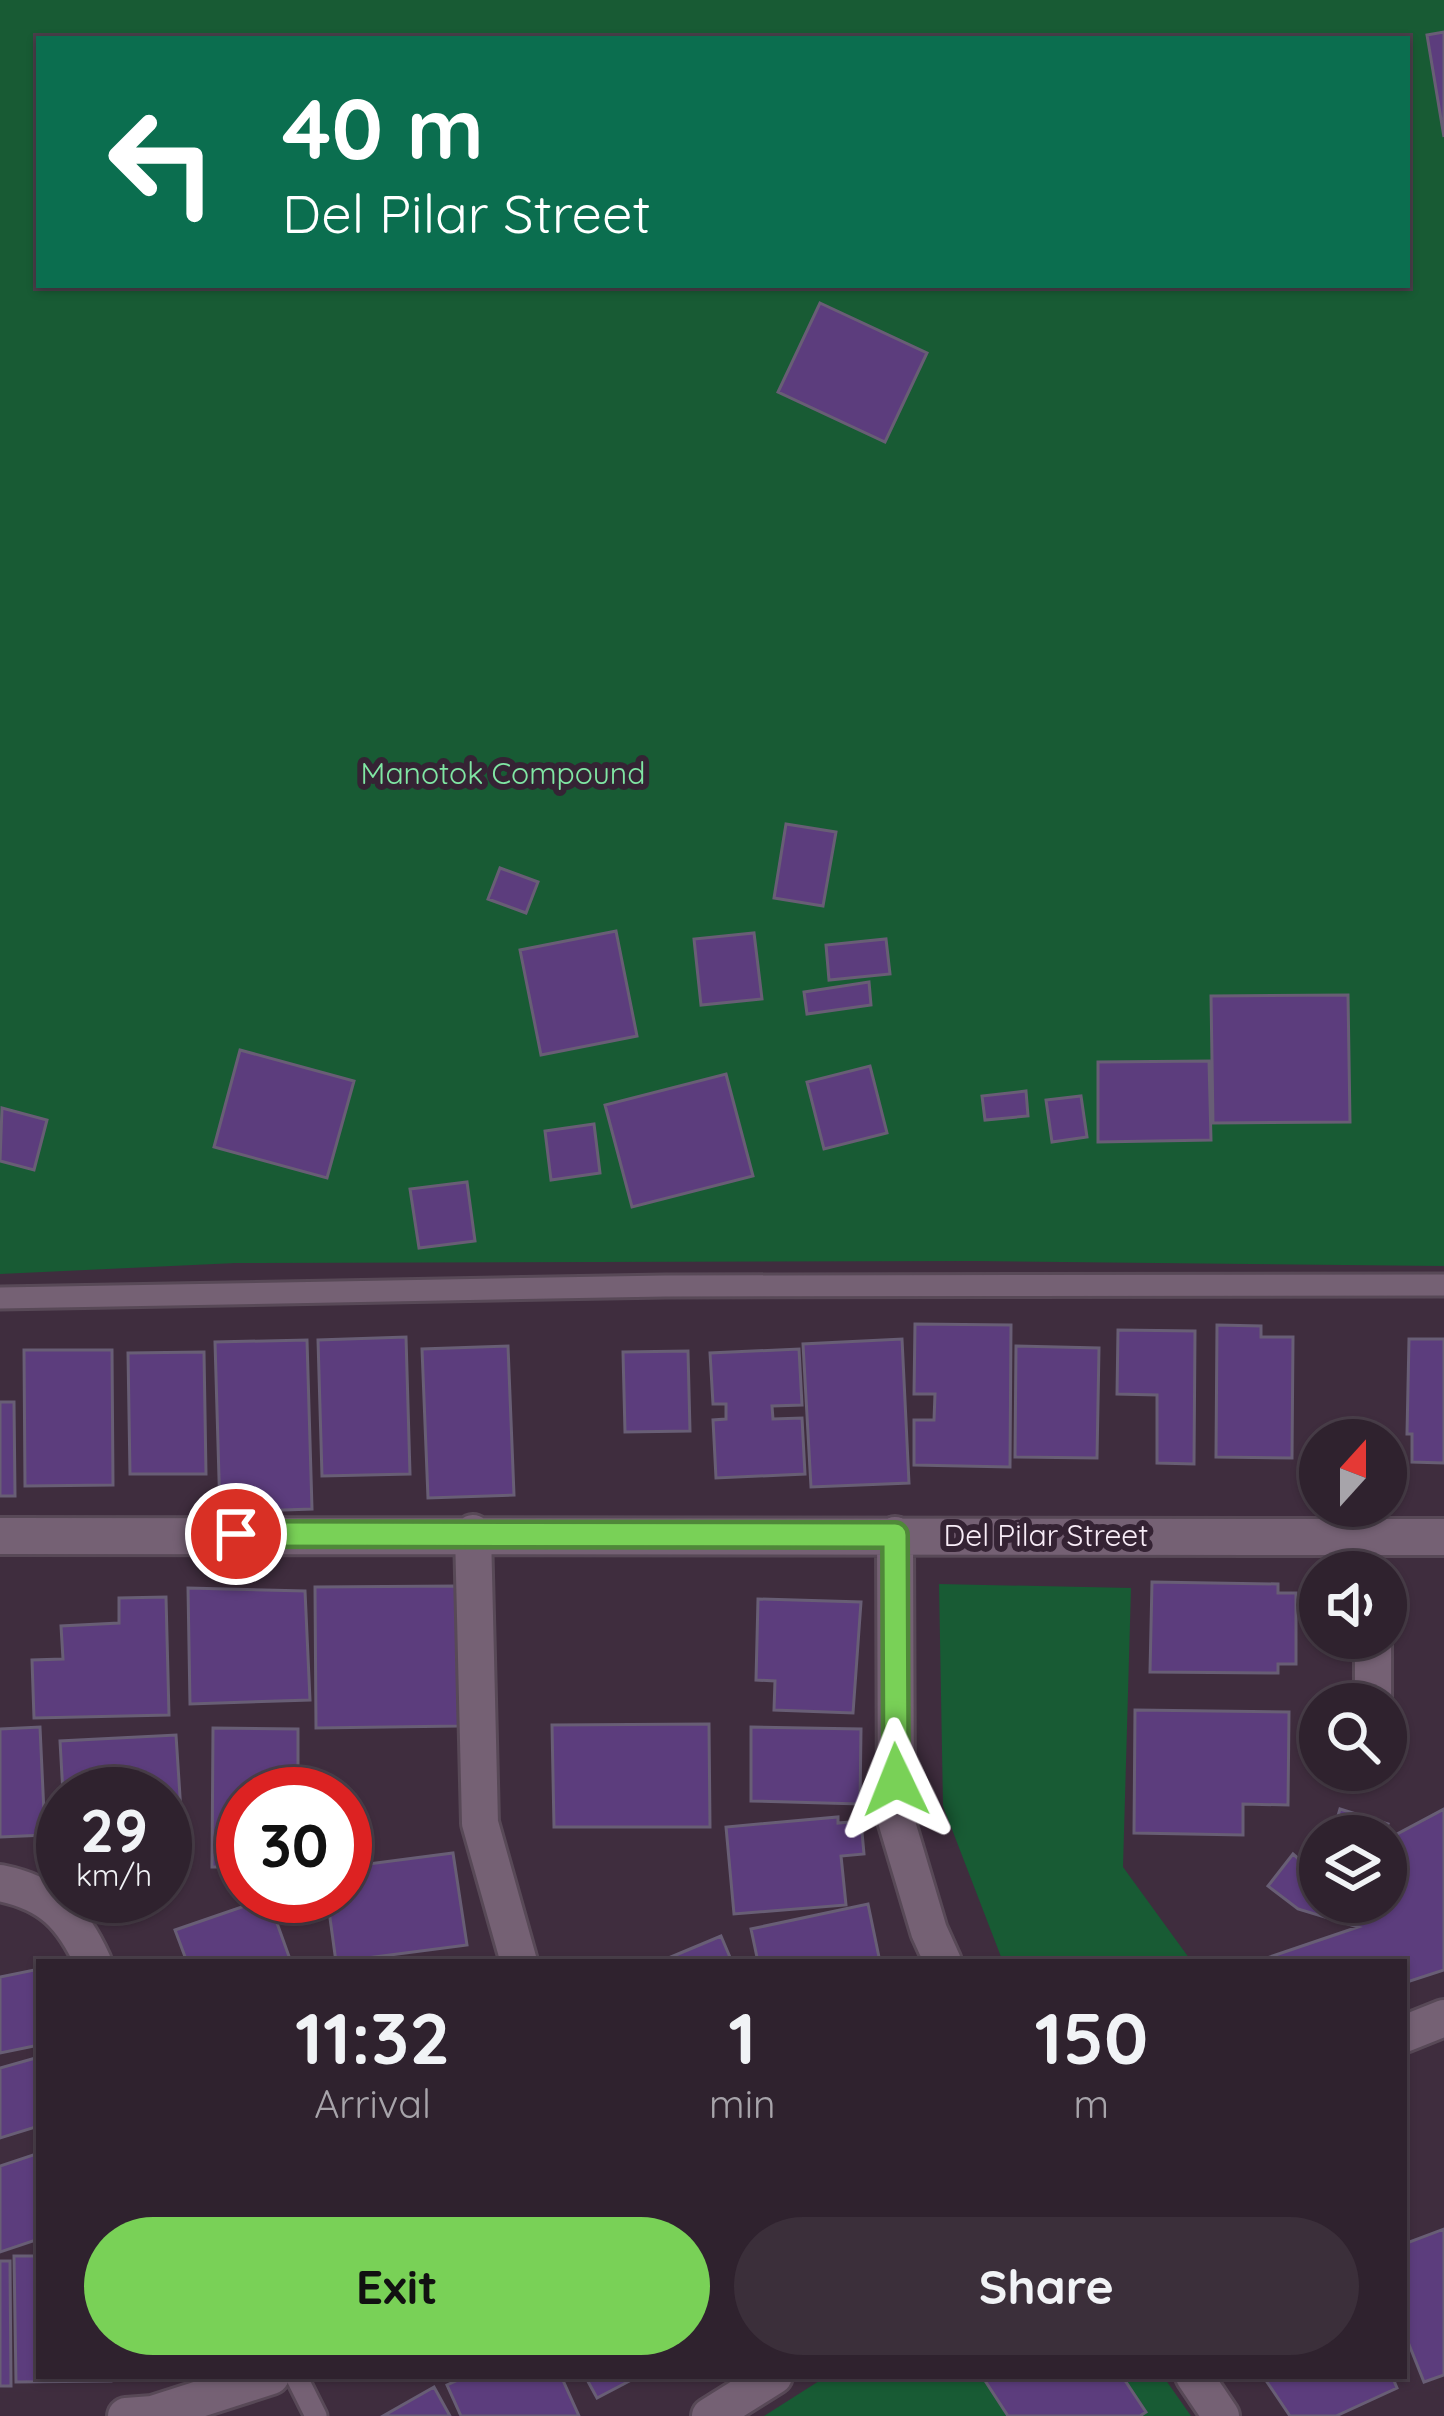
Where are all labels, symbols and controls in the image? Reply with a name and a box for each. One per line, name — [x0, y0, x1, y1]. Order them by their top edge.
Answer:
text: 40 m — [282, 75, 484, 180]
icon: left — [84, 84, 240, 240]
text: Del Pilar Street — [282, 179, 651, 247]
park label: Manotok Compound — [361, 754, 645, 792]
north arrow — [1299, 1419, 1407, 1527]
map controls — [1299, 1419, 1407, 1923]
pin — [185, 1483, 287, 1585]
icon: arrive — [203, 1501, 269, 1567]
street label: Del Pilar Street — [944, 1516, 1148, 1554]
button: sound — [1299, 1551, 1407, 1659]
button: search — [1299, 1683, 1407, 1791]
position arrow — [833, 1717, 959, 1843]
speed limit sign: 30 — [216, 1767, 372, 1923]
text: 29 — [80, 1792, 148, 1867]
button: layers — [1299, 1815, 1407, 1923]
text: km/h — [76, 1856, 152, 1894]
text: 11:32 — [295, 1992, 450, 2082]
text: 1 — [728, 1992, 756, 2082]
text: 150 — [1034, 1992, 1148, 2082]
text: Arrival — [314, 2079, 431, 2128]
text: min — [709, 2079, 776, 2128]
text: m — [1073, 2079, 1109, 2128]
button: Exit — [84, 2217, 710, 2355]
button: Share — [734, 2217, 1359, 2355]

